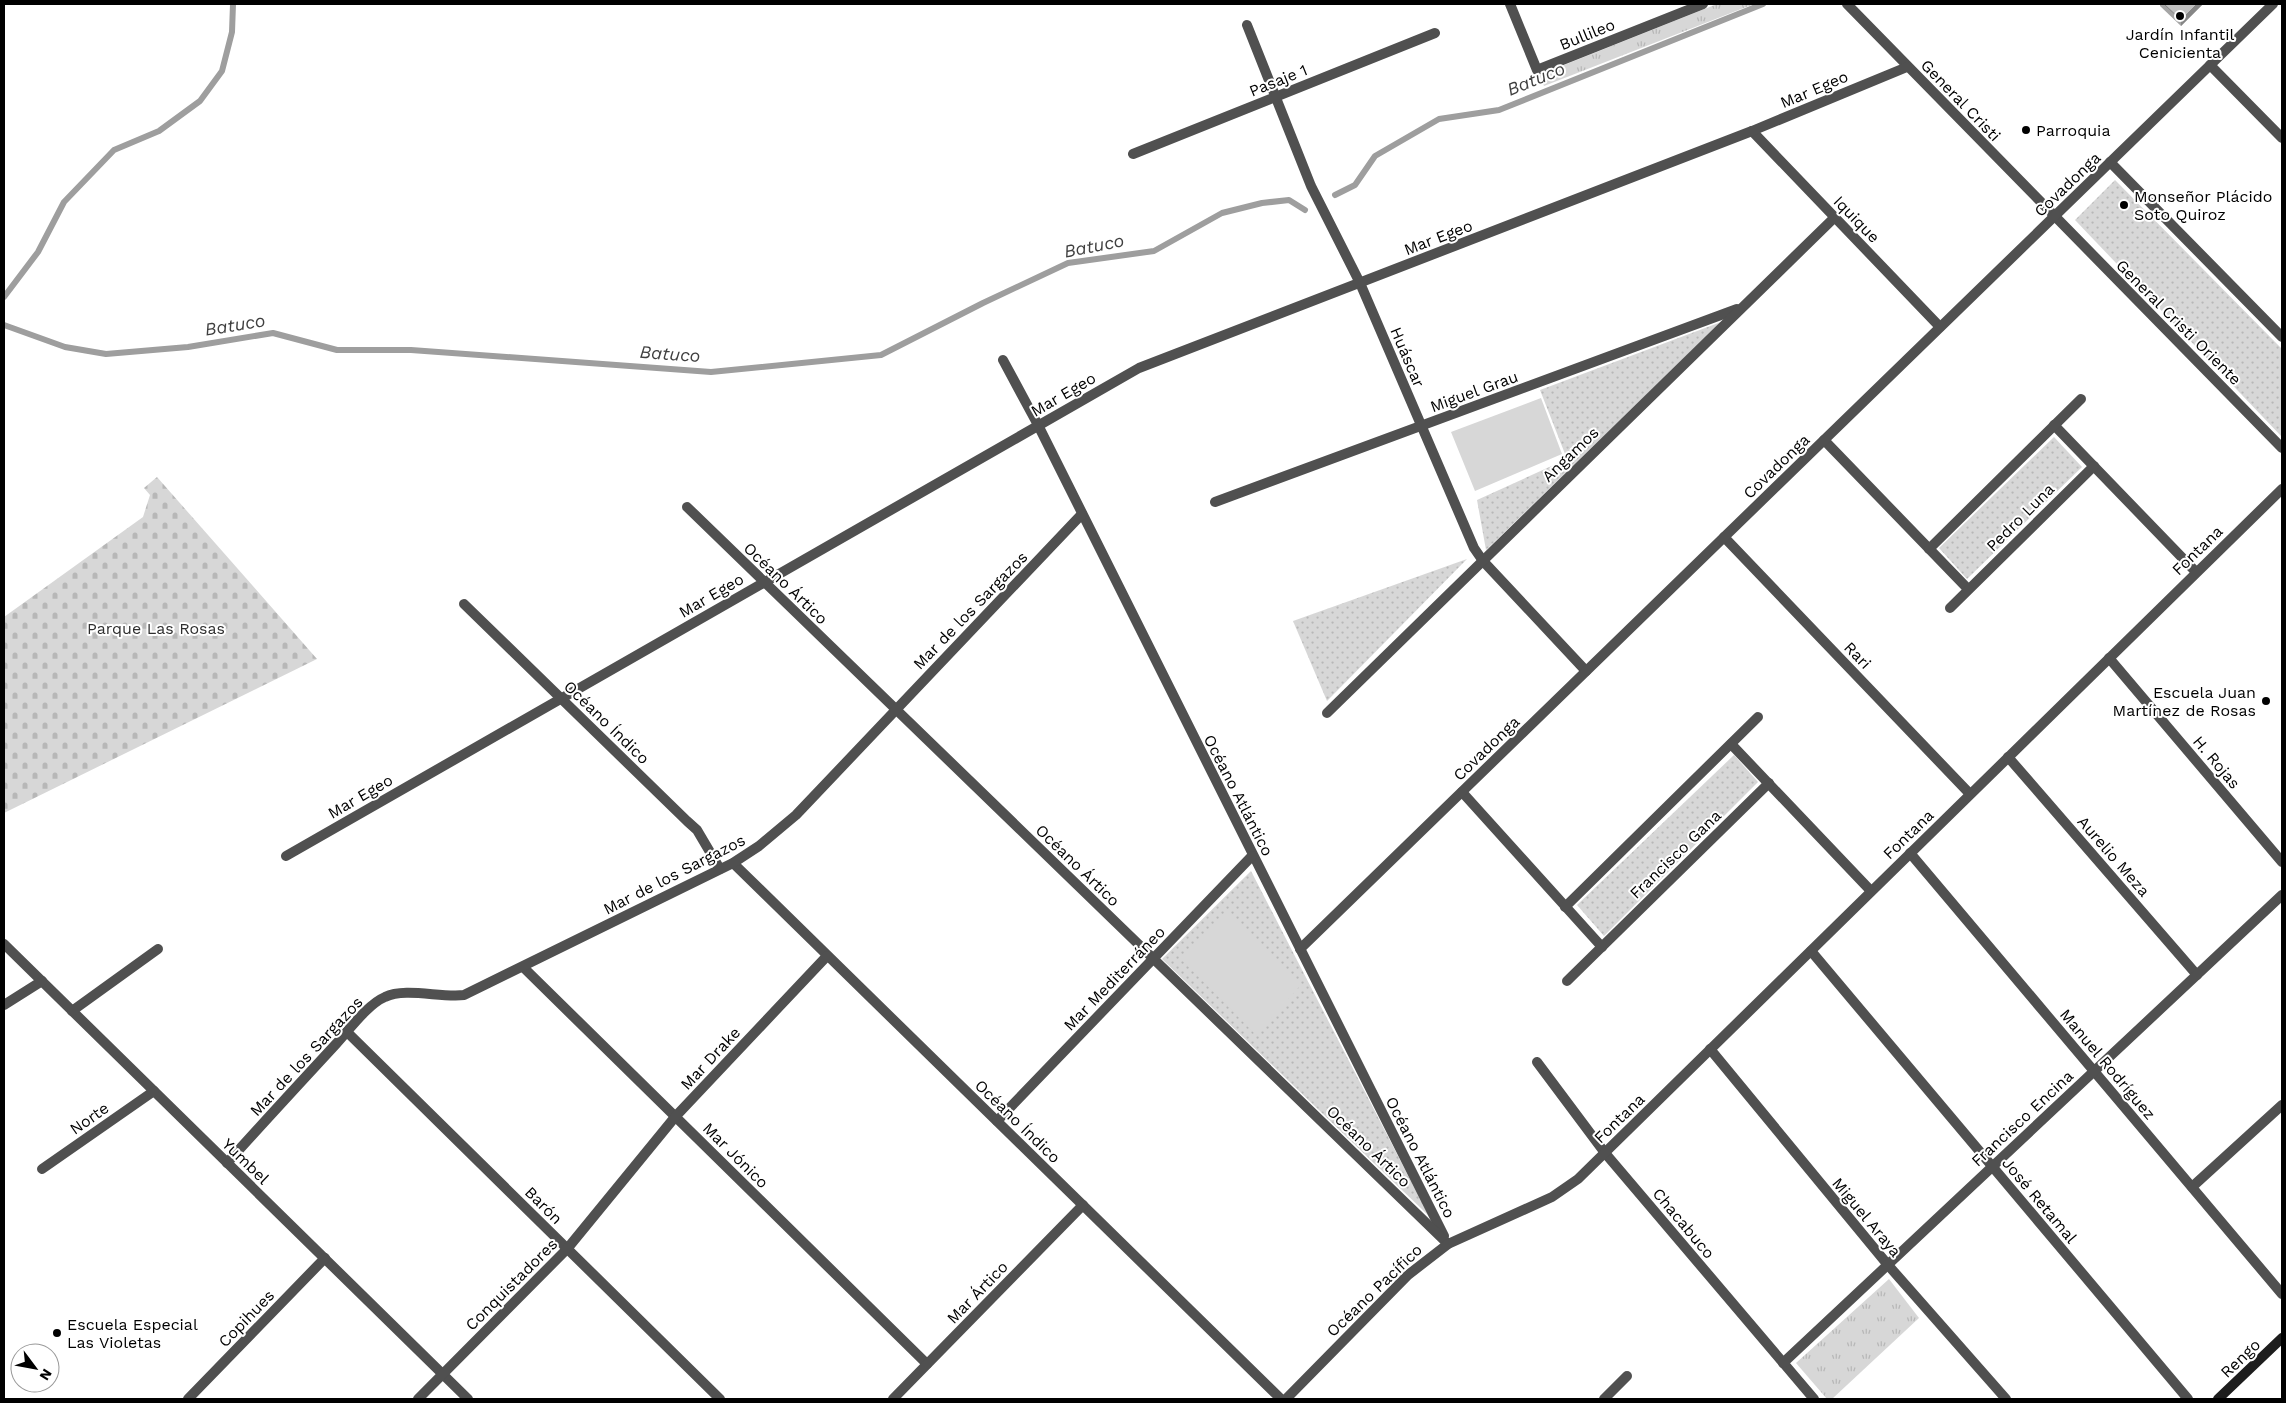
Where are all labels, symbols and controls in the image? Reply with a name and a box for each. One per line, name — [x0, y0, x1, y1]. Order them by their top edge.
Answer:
marker: Jardín Infantil Cenicienta — [2174, 10, 2186, 22]
street label: Bullileo — [1557, 15, 1618, 54]
place label: Jardín Infantil Cenicienta — [2126, 25, 2234, 62]
street label: General Cristi — [1917, 56, 2004, 145]
water label: Batuco — [1504, 57, 1568, 100]
street label: Pasaje 1 — [1246, 60, 1310, 101]
street label: Mar Egeo — [1777, 67, 1851, 112]
place label: Parroquia — [2036, 121, 2110, 140]
marker: Parroquia — [2020, 124, 2032, 136]
street label: Covadonga — [2030, 148, 2104, 221]
place label: Monseñor Plácido Soto Quiroz — [2134, 187, 2272, 224]
street label: Iquique — [1830, 192, 1884, 247]
marker: Monseñor Plácido Soto Quiroz — [2118, 199, 2130, 211]
street label: Mar Egeo — [1401, 216, 1475, 259]
water label: Batuco — [1062, 229, 1126, 262]
street label: General Cristi Oriente — [2112, 256, 2245, 389]
water label: Batuco — [203, 309, 267, 340]
street label: Huáscar — [1386, 324, 1429, 391]
water label: Batuco — [639, 341, 701, 366]
street label: Miguel Grau — [1428, 367, 1521, 416]
street label: Mar Egeo — [1027, 368, 1099, 421]
street label: Angamos — [1538, 423, 1603, 486]
street label: Covadonga — [1739, 430, 1813, 503]
street label: Pedro Luna — [1982, 479, 2058, 555]
street label: Fontana — [2168, 522, 2227, 579]
street label: Océano Ártico — [740, 538, 832, 628]
street label: Mar de los Sargazos — [909, 547, 1032, 673]
street label: Mar Egeo — [675, 569, 747, 622]
park label: Parque Las Rosas — [87, 619, 225, 638]
street label: Rari — [1840, 638, 1875, 673]
street label: Océano Índico — [560, 677, 653, 768]
place label: Escuela Juan Martínez de Rosas — [2113, 683, 2256, 720]
marker: Escuela Juan Martínez de Rosas — [2260, 695, 2272, 707]
street label: Covadonga — [1449, 712, 1523, 785]
street label: Océano Atlántico — [1200, 731, 1277, 859]
street label: H. Rojas — [2189, 732, 2244, 793]
street label: Mar Egeo — [324, 770, 396, 823]
street label: Francisco Gana — [1626, 806, 1725, 903]
street label: Fontana — [1879, 806, 1938, 863]
street label: Aurelio Meza — [2074, 812, 2154, 900]
street label: Océano Ártico — [1032, 820, 1124, 910]
street label: Mar de los Sargazos — [600, 830, 748, 918]
street label: Mar Mediterráneo — [1060, 922, 1169, 1035]
street label: Mar de los Sargazos — [246, 993, 367, 1120]
street label: Manuel Rodríguez — [2056, 1005, 2159, 1123]
street label: Mar Drake — [676, 1023, 744, 1094]
street label: Francisco Encina — [1967, 1066, 2077, 1170]
street label: Océano Índico — [971, 1076, 1064, 1167]
street label: Fontana — [1590, 1090, 1649, 1147]
street label: Océano Atlántico — [1382, 1093, 1459, 1221]
street label: Norte — [66, 1098, 112, 1139]
street label: Océano Ártico — [1323, 1101, 1415, 1191]
street label: Mar Jónico — [699, 1119, 772, 1192]
street label: Yumbel — [218, 1135, 273, 1188]
street label: José Retamal — [1998, 1154, 2081, 1247]
street label: Miguel Araya — [1828, 1174, 1905, 1261]
street label: Barón — [521, 1183, 566, 1228]
street label: Chacabuco — [1649, 1184, 1719, 1263]
street label: Conquistadores — [461, 1234, 561, 1334]
street label: Océano Pacífico — [1323, 1240, 1426, 1341]
street label: Mar Ártico — [943, 1257, 1012, 1328]
street label: Copihues — [214, 1286, 278, 1351]
place label: Escuela Especial Las Violetas — [67, 1315, 198, 1352]
marker: Escuela Especial Las Violetas — [51, 1327, 63, 1339]
street label: Rengo — [2217, 1335, 2264, 1382]
north arrow — [10, 1343, 60, 1393]
text: N — [36, 1366, 56, 1384]

